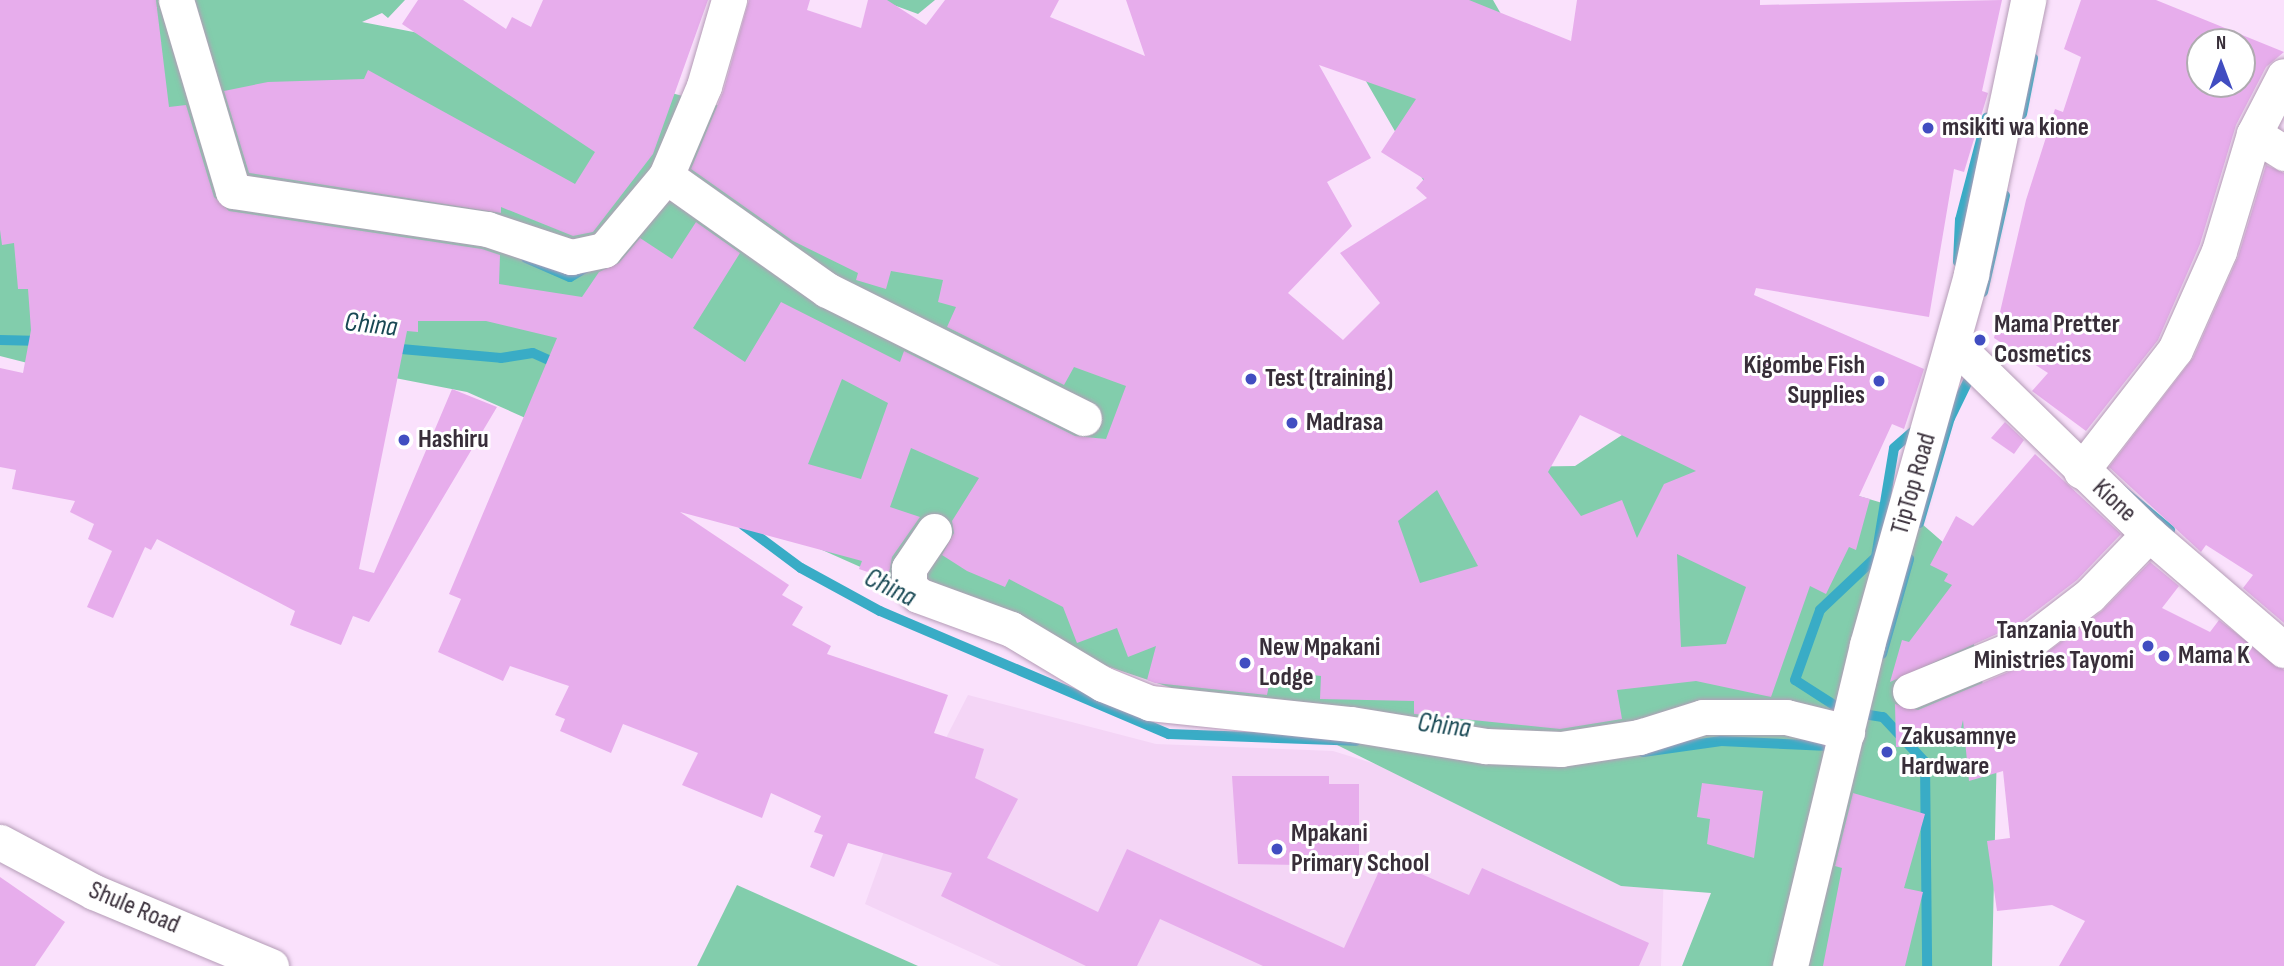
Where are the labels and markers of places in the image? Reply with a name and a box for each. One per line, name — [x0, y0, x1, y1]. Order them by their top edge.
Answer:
place label: msikiti wa kione — [1942, 112, 2089, 144]
marker: msikiti wa kione — [1920, 120, 1936, 136]
place label: Mama Pretter Cosmetics — [1994, 309, 2120, 370]
marker: Mama Pretter Cosmetics — [1972, 332, 1988, 348]
place label: Kigombe Fish Supplies — [1743, 350, 1865, 412]
place label: Test (training) — [1265, 363, 1393, 395]
marker: Test (training) — [1243, 371, 1259, 387]
marker: Kigombe Fish Supplies — [1871, 373, 1887, 389]
place label: Madrasa — [1306, 407, 1383, 439]
marker: Madrasa — [1284, 415, 1300, 431]
place label: Hashiru — [418, 424, 489, 456]
marker: Hashiru — [396, 432, 412, 448]
place label: Tanzania Youth Ministries Tayomi — [1974, 615, 2134, 676]
place label: New Mpakani Lodge — [1259, 632, 1380, 694]
marker: Tanzania Youth Ministries Tayomi — [2140, 638, 2156, 654]
place label: Mama K — [2178, 640, 2250, 672]
marker: Mama K — [2156, 648, 2172, 664]
marker: New Mpakani Lodge — [1237, 655, 1253, 671]
place label: Zakusamnye Hardware — [1901, 721, 2016, 782]
marker: Zakusamnye Hardware — [1879, 744, 1895, 760]
place label: Mpakani Primary School — [1291, 818, 1429, 880]
marker: Mpakani Primary School — [1269, 841, 1285, 857]

